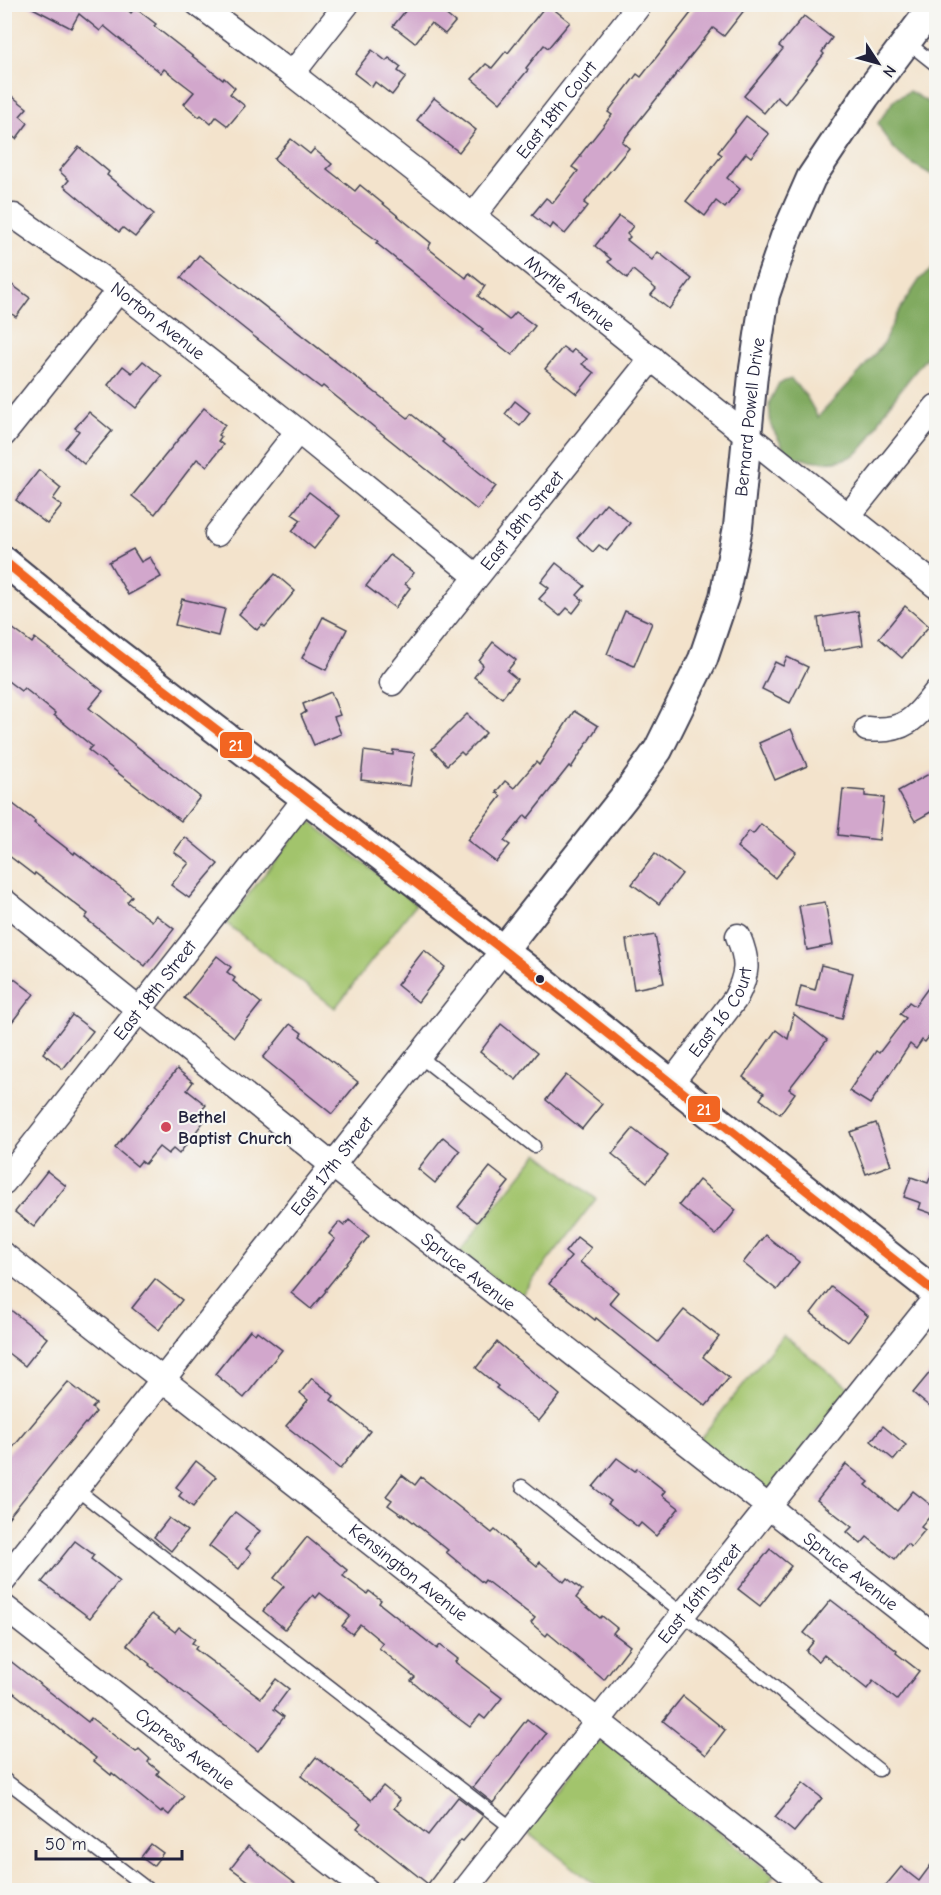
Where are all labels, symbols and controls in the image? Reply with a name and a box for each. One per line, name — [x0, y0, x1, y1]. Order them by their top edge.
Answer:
north arrow — [848, 33, 908, 93]
street label: East 18th Court — [512, 56, 602, 163]
text: N — [879, 62, 900, 81]
street label: Myrtle Avenue — [520, 251, 619, 336]
street label: Norton Avenue — [107, 277, 209, 364]
street label: Bernard Powell Drive — [731, 336, 769, 497]
street label: East 18th Street — [476, 466, 569, 574]
line badge: 21 — [219, 731, 253, 759]
text: 21 — [229, 737, 243, 755]
street label: East 18th Street — [109, 935, 201, 1044]
street label: East 16 Court — [684, 965, 756, 1061]
unlabelled marker — [534, 973, 546, 985]
line badge: 21 — [687, 1095, 721, 1123]
text: 21 — [697, 1101, 711, 1119]
place label: Bethel Baptist Church — [178, 1107, 292, 1149]
street label: East 17th Street — [286, 1112, 378, 1220]
marker: Bethel Baptist Church — [159, 1120, 173, 1134]
street label: Spruce Avenue — [417, 1228, 520, 1315]
street label: Kensington Avenue — [345, 1519, 472, 1625]
street label: Spruce Avenue — [799, 1528, 902, 1615]
street label: East 16th Street — [653, 1539, 746, 1648]
street label: Cypress Avenue — [131, 1703, 239, 1794]
scale bar — [36, 1823, 182, 1861]
text: 50 m — [45, 1834, 87, 1855]

